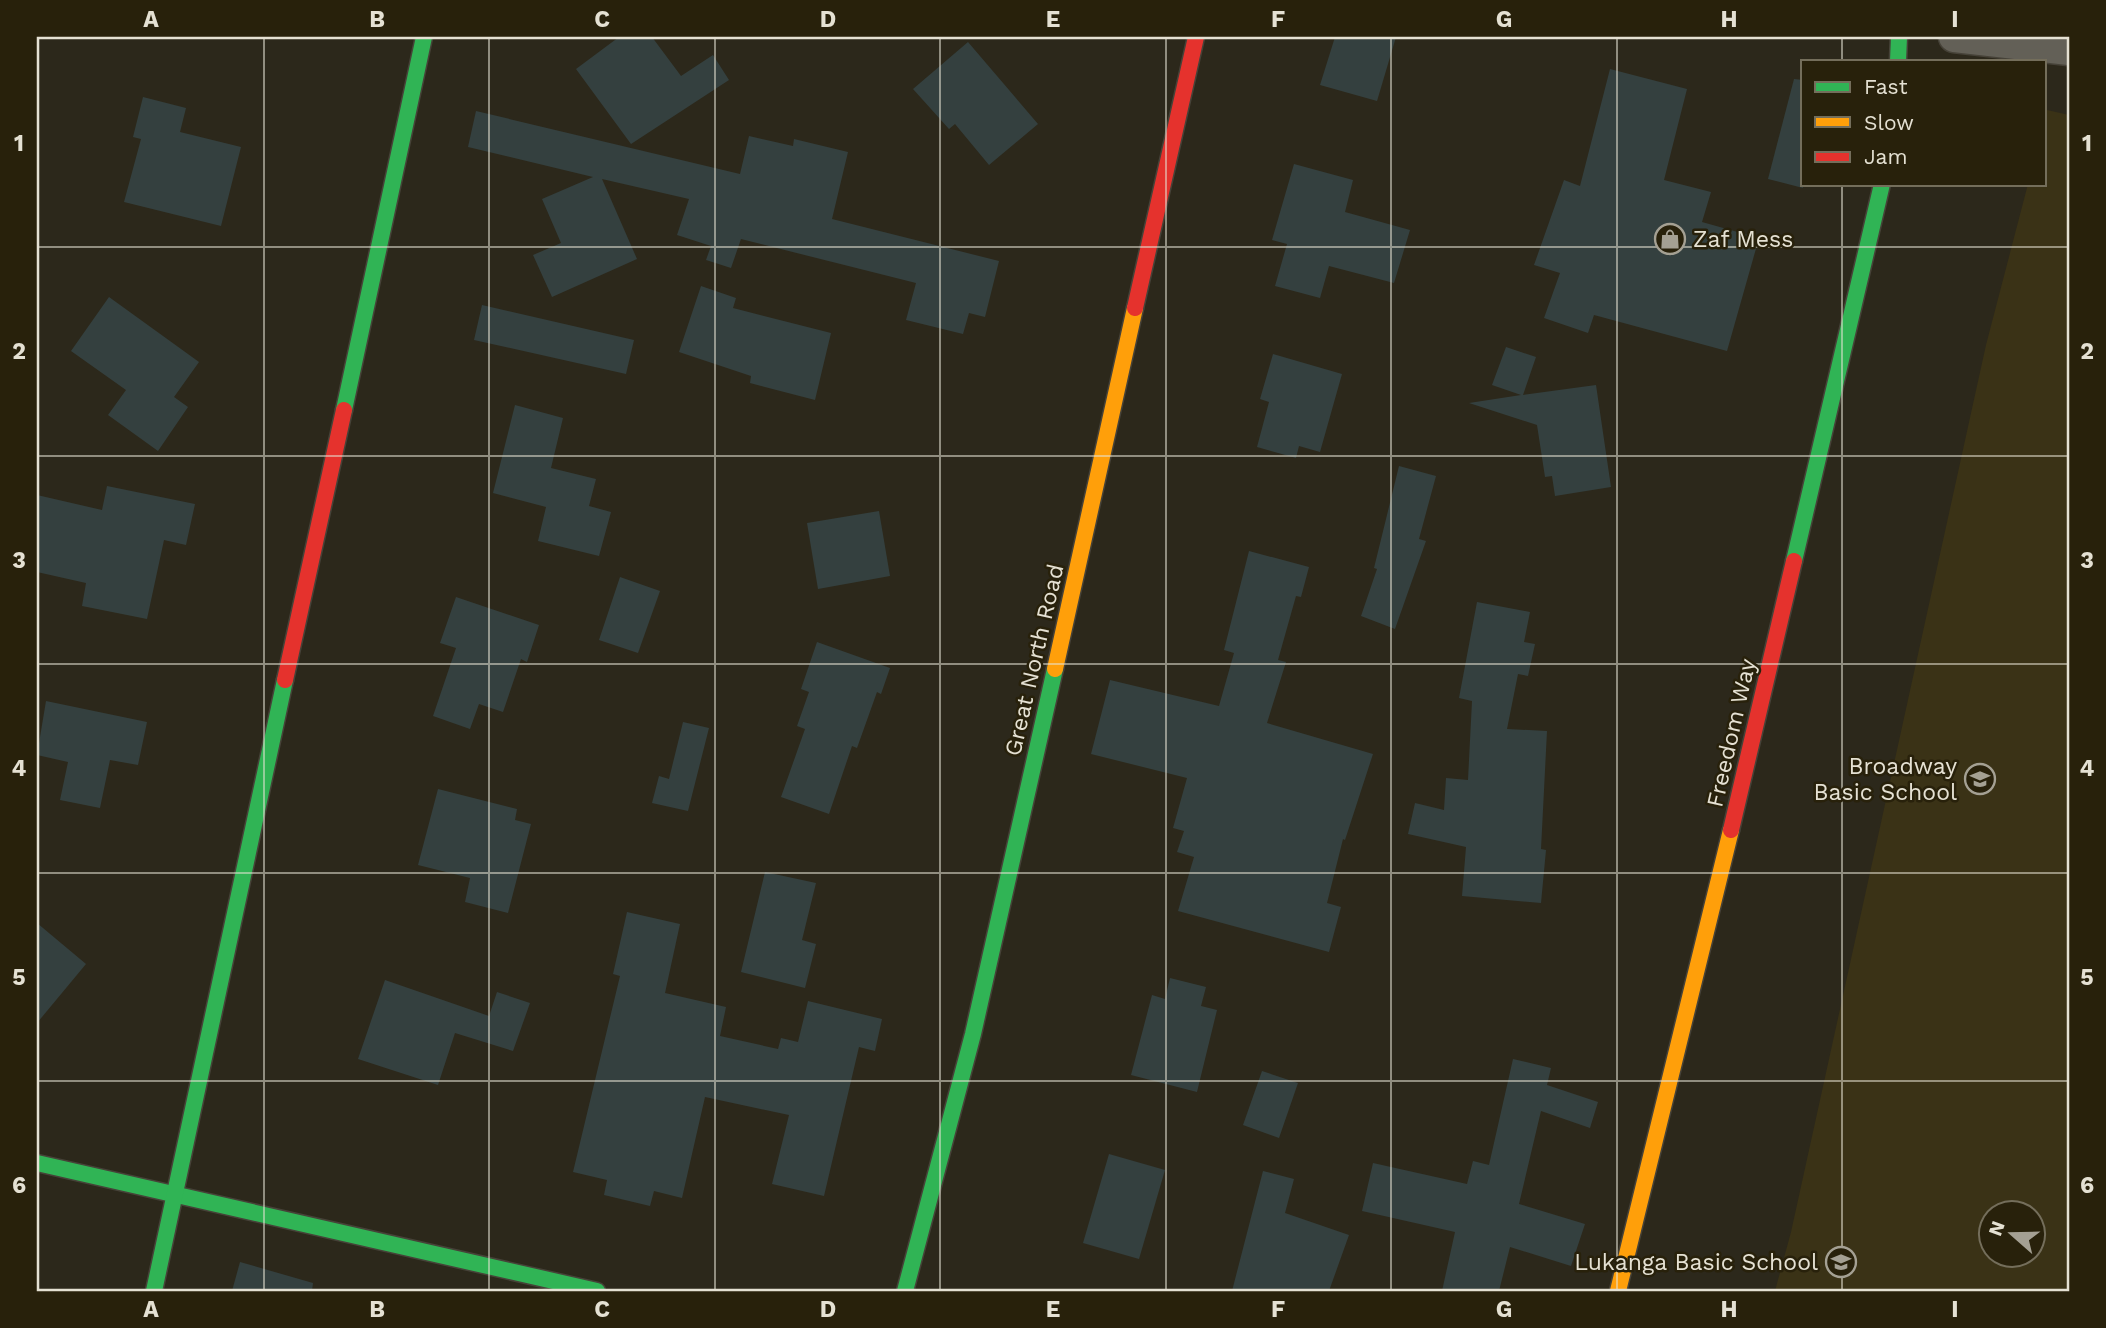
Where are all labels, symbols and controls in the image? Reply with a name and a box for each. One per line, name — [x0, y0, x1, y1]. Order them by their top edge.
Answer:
text: A — [143, 6, 159, 33]
text: B — [369, 6, 385, 33]
text: C — [594, 6, 610, 33]
text: D — [820, 6, 836, 33]
text: E — [1046, 6, 1060, 33]
text: F — [1271, 6, 1285, 33]
text: G — [1496, 6, 1512, 33]
text: H — [1720, 6, 1738, 33]
text: I — [1951, 6, 1959, 33]
legend — [1801, 60, 2046, 186]
text: Fast — [1864, 74, 1908, 99]
text: Slow — [1864, 110, 1914, 135]
text: 1 — [14, 130, 24, 157]
text: 1 — [2082, 130, 2092, 157]
text: Jam — [1864, 144, 1907, 169]
shop icon: Zaf Mess — [1653, 222, 1687, 256]
place label: Zaf Mess — [1693, 226, 1793, 253]
text: 2 — [12, 338, 26, 365]
text: 2 — [2080, 338, 2094, 365]
text: 3 — [12, 547, 26, 574]
text: 3 — [2080, 547, 2094, 574]
street label: Great North Road — [999, 562, 1070, 759]
street label: Freedom Way — [1701, 656, 1762, 810]
place label: Broadway Basic School — [1814, 753, 1957, 806]
text: 4 — [12, 755, 27, 782]
text: 4 — [2080, 755, 2095, 782]
school or university icon: Broadway Basic School — [1963, 762, 1997, 796]
text: 5 — [12, 964, 26, 991]
text: 5 — [2080, 964, 2094, 991]
text: 6 — [12, 1172, 26, 1199]
text: 6 — [2080, 1172, 2094, 1199]
north arrow — [1976, 1198, 2046, 1268]
text: N — [1983, 1218, 2010, 1239]
school or university icon: Lukanga Basic School — [1824, 1245, 1858, 1279]
place label: Lukanga Basic School — [1574, 1249, 1818, 1276]
text: A — [143, 1296, 159, 1323]
text: B — [369, 1296, 385, 1323]
text: C — [594, 1296, 610, 1323]
text: D — [820, 1296, 836, 1323]
text: E — [1046, 1296, 1060, 1323]
text: F — [1271, 1296, 1285, 1323]
text: G — [1496, 1296, 1512, 1323]
text: H — [1720, 1296, 1738, 1323]
text: I — [1951, 1296, 1959, 1323]

